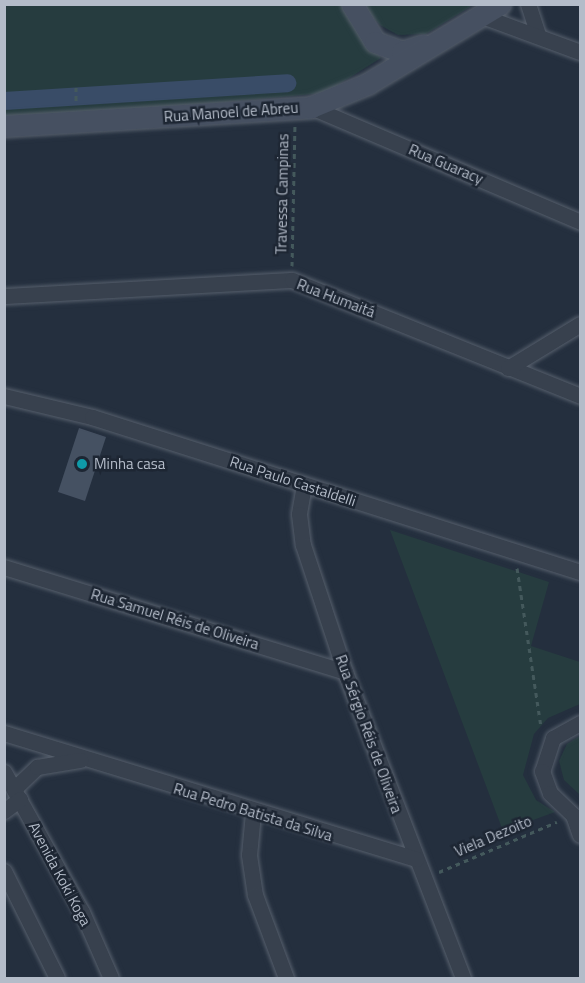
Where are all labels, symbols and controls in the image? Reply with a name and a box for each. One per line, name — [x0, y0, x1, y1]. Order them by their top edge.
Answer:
street label: Rua Manoel de Abreu — [163, 98, 299, 126]
street label: Travessa Campinas — [272, 134, 292, 254]
street label: Rua Guaracy — [406, 140, 486, 188]
street label: Rua Humaitá — [294, 275, 378, 321]
street label: Rua Paulo Castaldelli — [228, 452, 358, 510]
place label: Minha casa — [94, 455, 165, 473]
marker: Minha casa — [75, 457, 89, 471]
street label: Rua Samuel Réis de Oliveira — [89, 585, 261, 653]
street label: Rua Sérgio Réis de Oliveira — [332, 652, 406, 816]
street label: Rua Pedro Batista da Silva — [171, 779, 335, 845]
street label: Viela Dezoito — [452, 812, 534, 860]
street label: Avenida Koki Koga — [25, 819, 95, 929]

